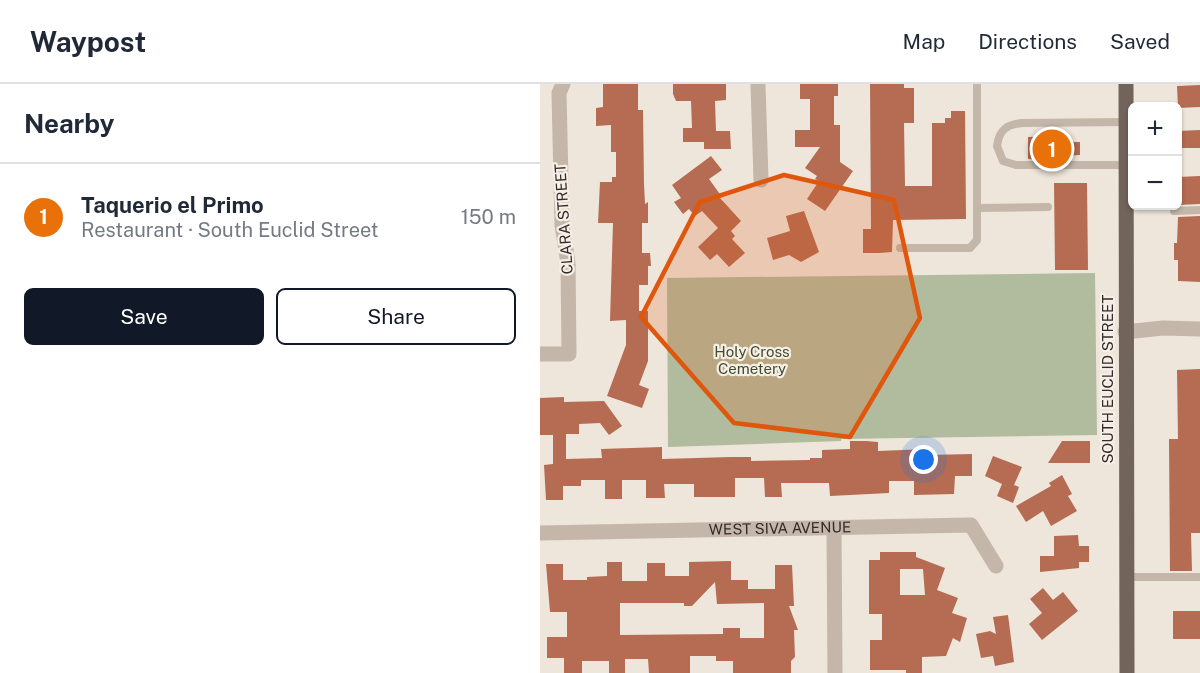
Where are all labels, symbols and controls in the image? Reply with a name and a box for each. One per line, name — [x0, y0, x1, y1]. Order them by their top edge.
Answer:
text: Waypost — [30, 25, 146, 58]
text: Map — [903, 29, 945, 54]
text: Directions — [978, 29, 1077, 54]
text: Saved — [1110, 29, 1170, 54]
map controls — [1128, 102, 1182, 210]
button: + — [1128, 102, 1182, 156]
text: Nearby — [24, 108, 114, 139]
pin: 1 — [1032, 126, 1072, 172]
button: − — [1128, 156, 1182, 210]
street label: CLARA STREET — [551, 163, 576, 275]
text: Taquerio el Primo — [81, 192, 264, 218]
text: 1 — [39, 205, 48, 229]
text: 150 m — [461, 205, 516, 229]
text: Restaurant · South Euclid Street — [81, 218, 379, 242]
button: Save — [24, 288, 264, 345]
button: Share — [276, 288, 516, 345]
street label: SOUTH EUCLID STREET — [1099, 294, 1116, 464]
park label: Holy Cross Cemetery — [714, 343, 790, 377]
your location — [909, 445, 938, 474]
street label: WEST SIVA AVENUE — [709, 518, 851, 538]

